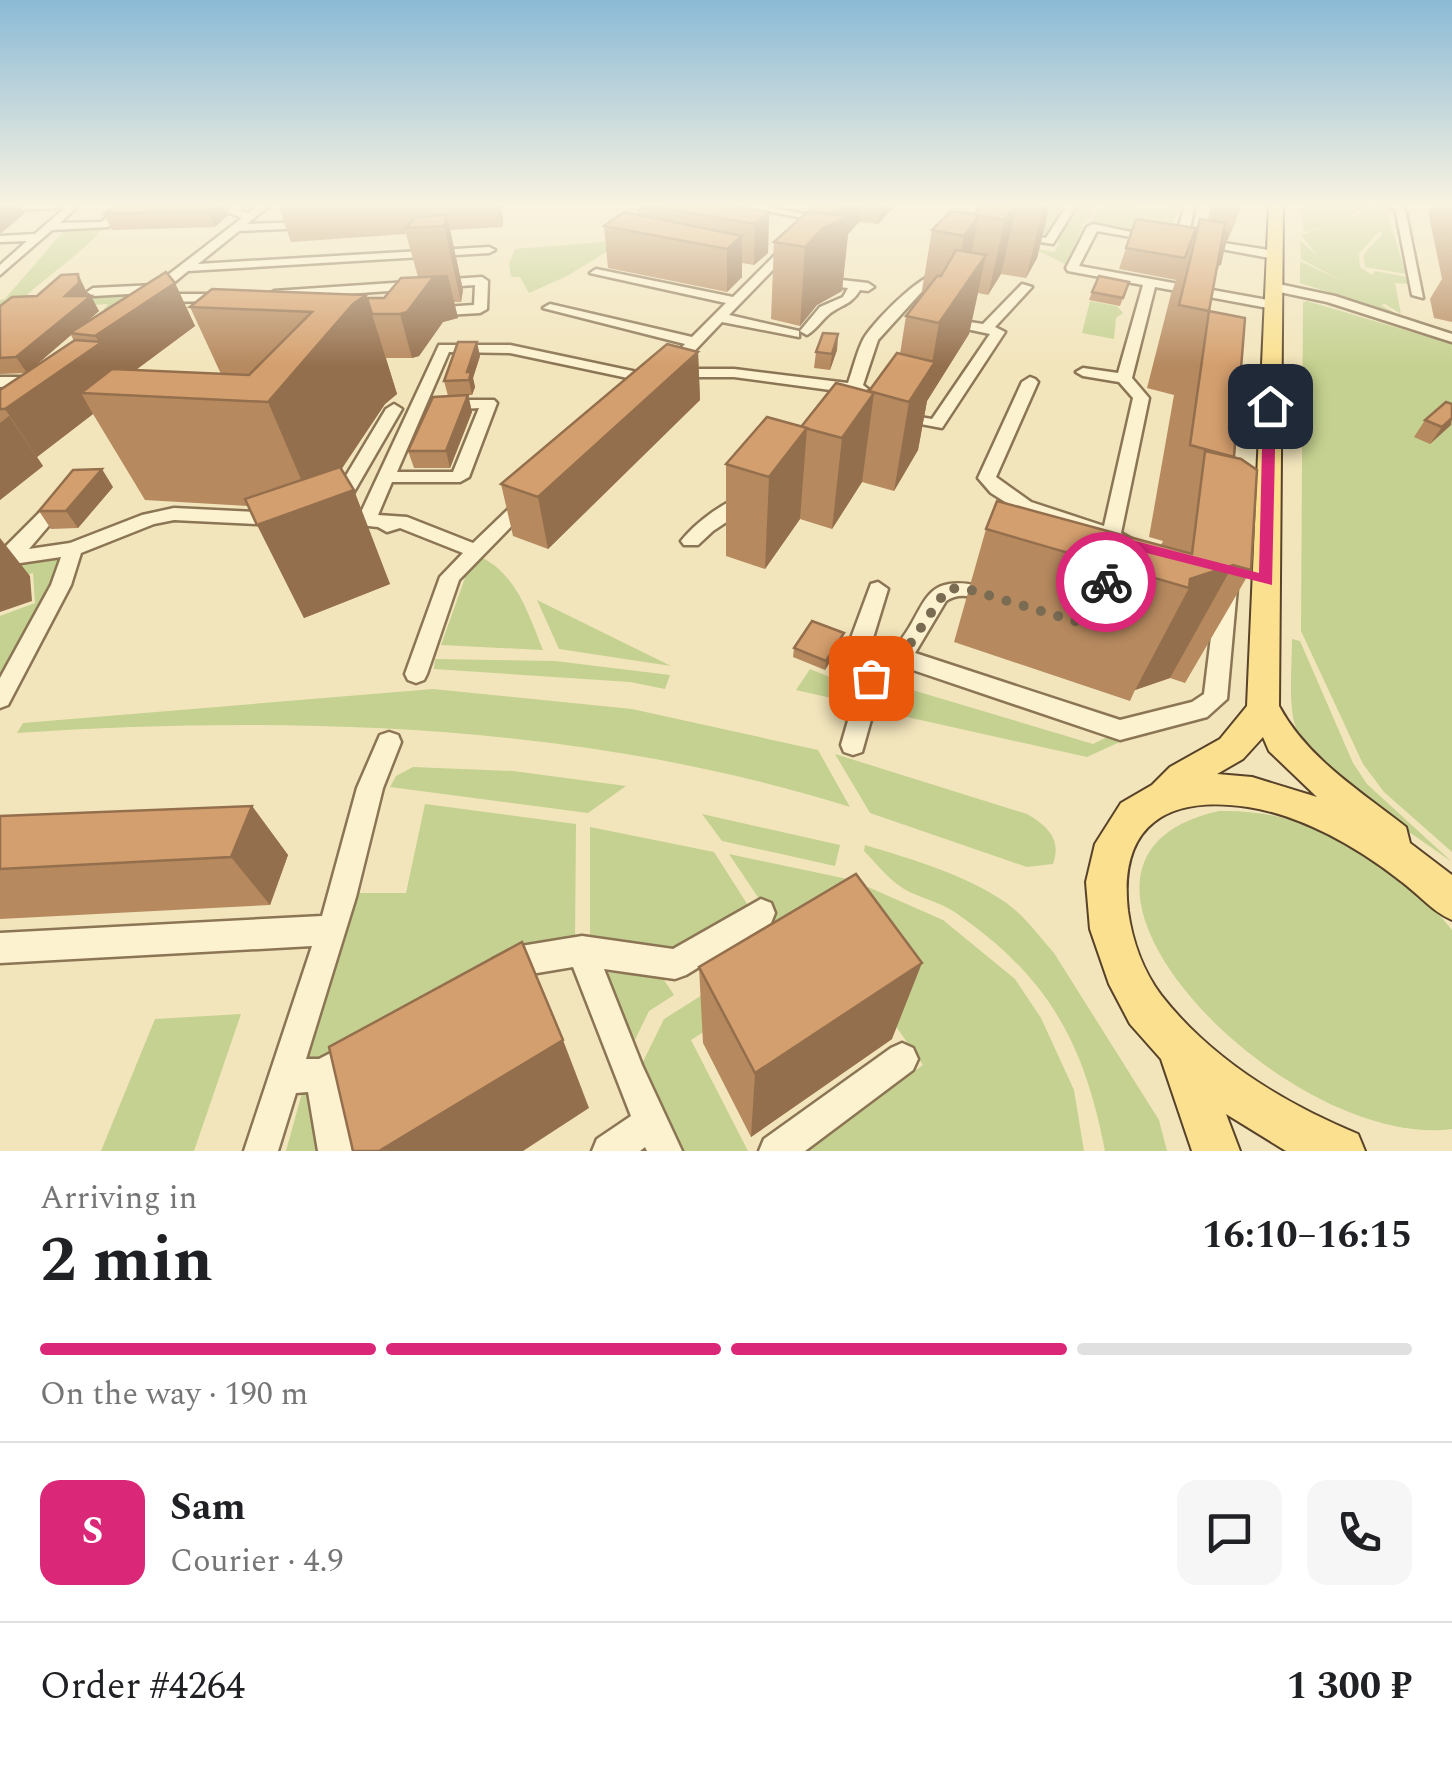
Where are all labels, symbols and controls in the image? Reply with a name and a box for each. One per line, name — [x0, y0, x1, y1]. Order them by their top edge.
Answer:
pin — [1228, 364, 1313, 449]
icon: home — [1243, 379, 1298, 434]
courier — [1056, 532, 1156, 632]
icon: bike — [1079, 555, 1134, 610]
pin — [829, 636, 914, 721]
icon: bag — [844, 651, 899, 706]
text: Arriving in — [40, 1174, 197, 1223]
text: 16:10–16:15 — [1202, 1207, 1412, 1265]
text: 2 min — [40, 1211, 213, 1310]
text: On the way · 190 m — [40, 1370, 308, 1419]
text: Sam — [170, 1479, 246, 1537]
button: chat — [1177, 1480, 1282, 1585]
button: phone — [1307, 1480, 1412, 1585]
text: S — [82, 1503, 103, 1561]
text: Courier · 4.9 — [170, 1537, 343, 1586]
text: Order #4264 — [40, 1658, 245, 1716]
text: 1 300 ₽ — [1286, 1658, 1412, 1716]

